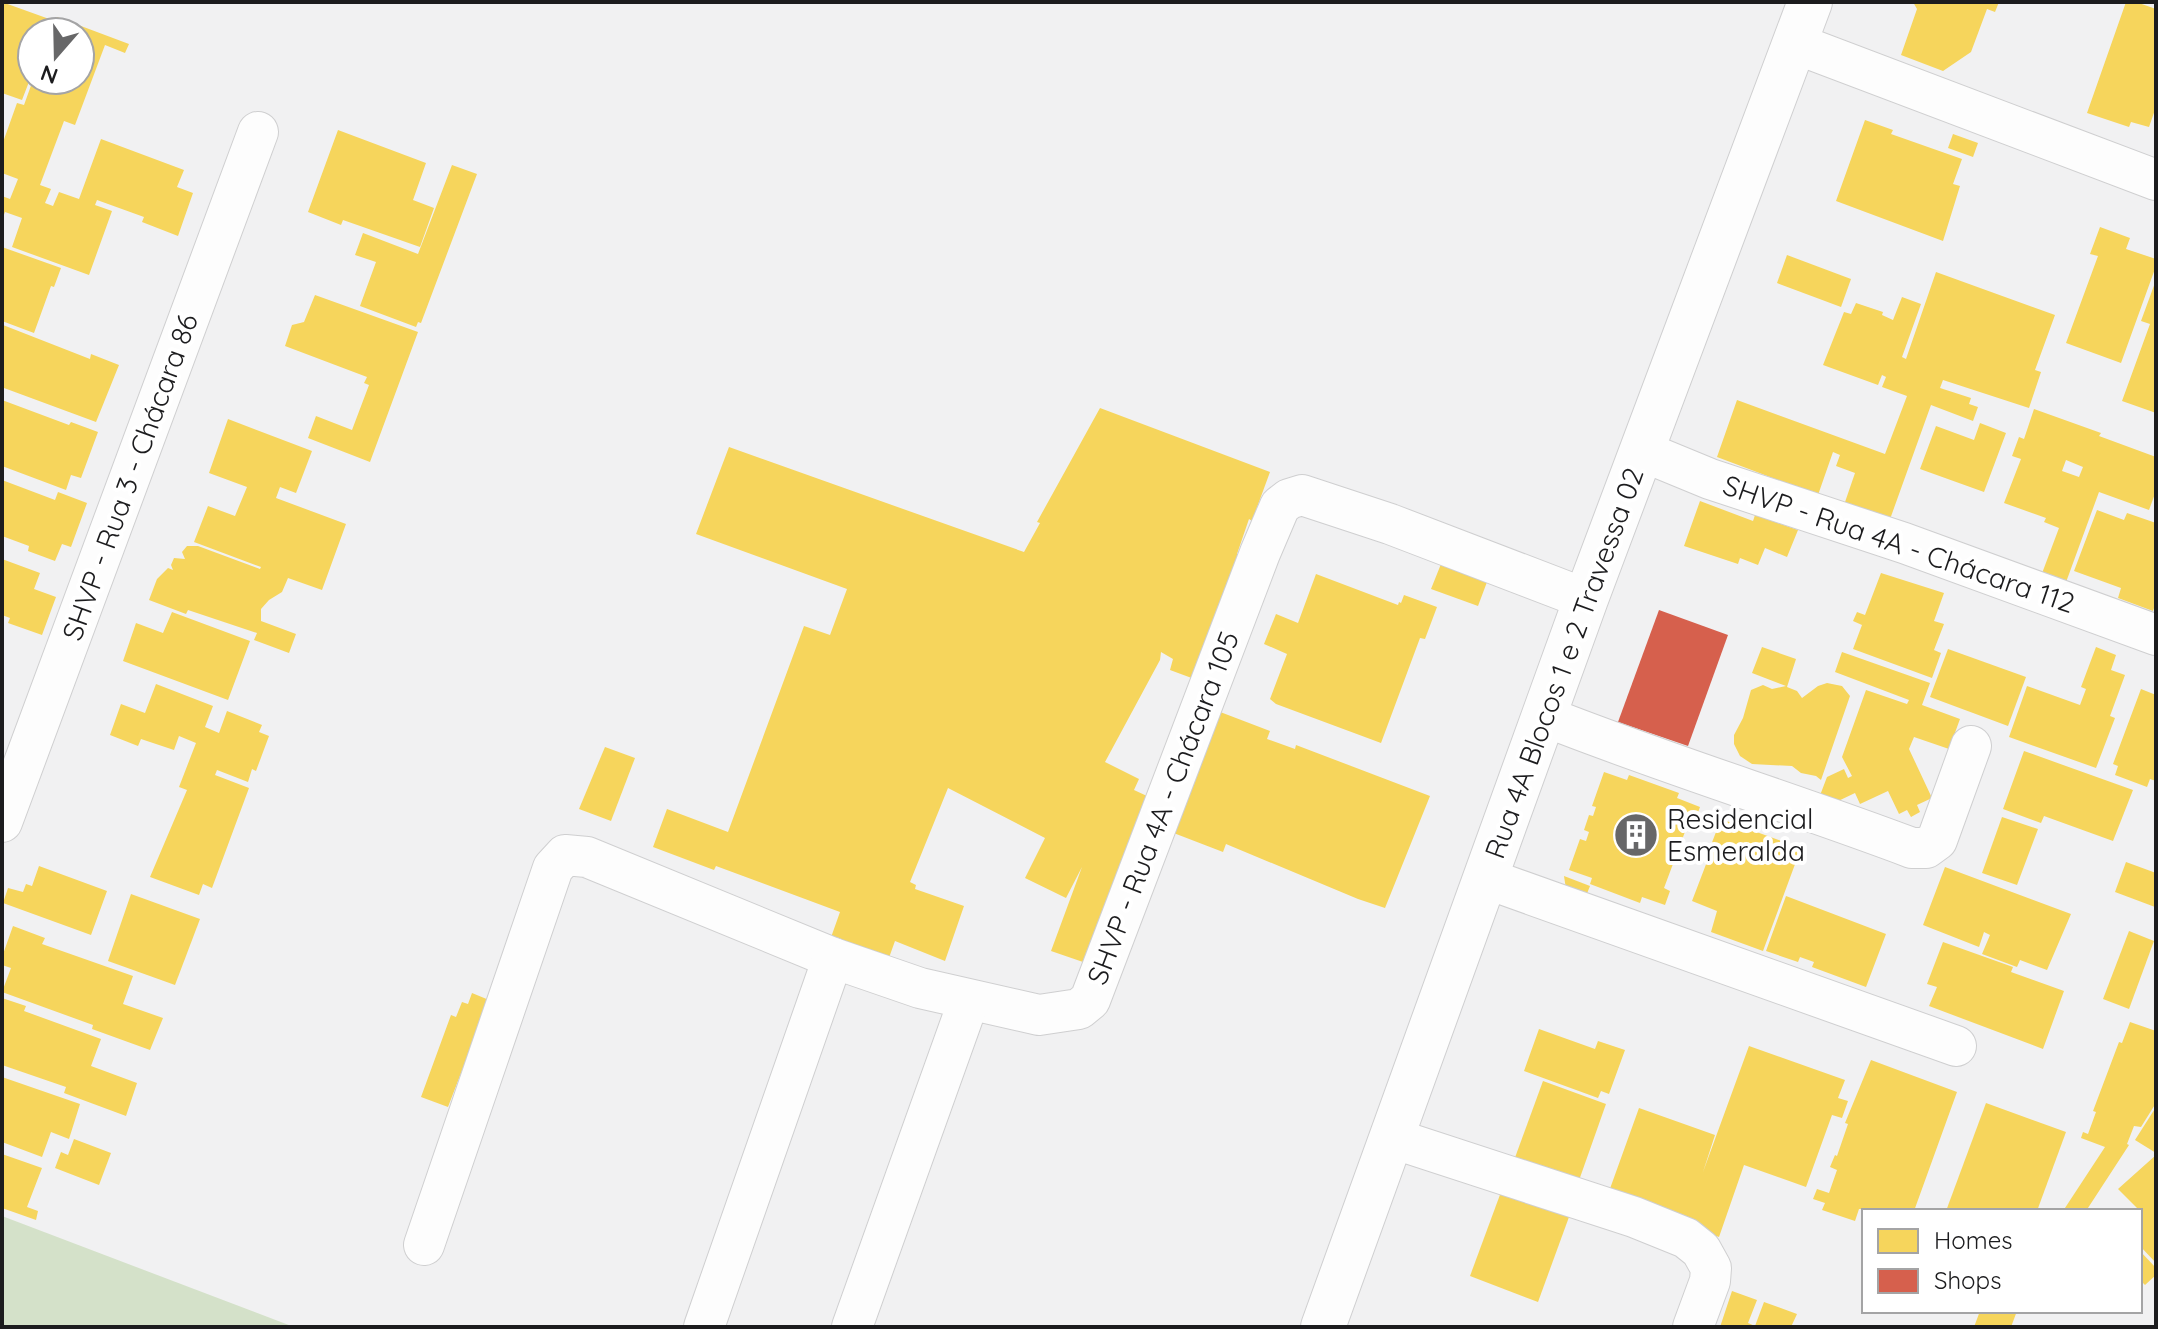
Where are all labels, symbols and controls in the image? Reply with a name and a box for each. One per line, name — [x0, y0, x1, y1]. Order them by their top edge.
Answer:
north arrow — [16, 16, 96, 96]
text: N — [37, 59, 62, 91]
street label: SHVP - Rua 3 - Chácara 86 — [54, 309, 205, 645]
street label: Rua 4A Blocos 1 e 2 Travessa 02 — [1476, 462, 1651, 863]
street label: SHVP - Rua 4A - Chácara 112 — [1719, 467, 2080, 620]
street label: SHVP - Rua 4A - Chácara 105 — [1079, 626, 1246, 989]
place label: Residencial Esmeralda — [1667, 801, 1813, 868]
building icon: Residencial Esmeralda — [1612, 811, 1660, 859]
legend — [1862, 1209, 2142, 1313]
text: Homes — [1934, 1225, 2012, 1255]
text: Shops — [1934, 1265, 2001, 1295]

